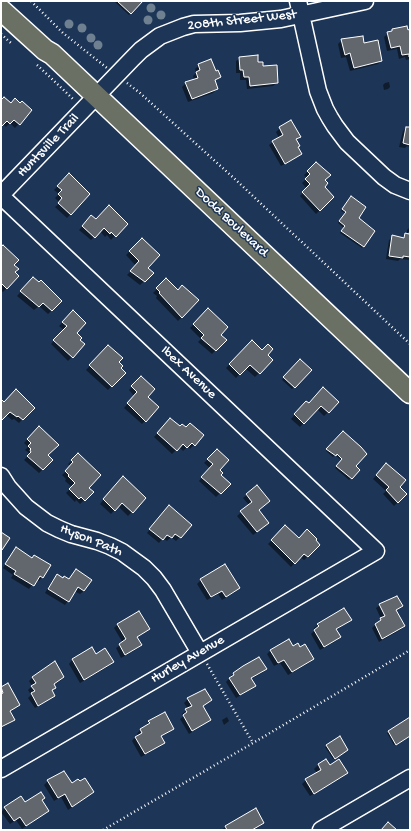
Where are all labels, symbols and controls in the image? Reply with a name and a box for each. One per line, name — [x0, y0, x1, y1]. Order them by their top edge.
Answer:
street label: 208th Street West — [187, 7, 297, 35]
street label: Huntsville Trail — [14, 111, 84, 181]
street label: Dodd Boulevard — [191, 185, 271, 261]
street label: Ibex Avenue — [156, 343, 220, 403]
street label: Hyson Path — [57, 521, 125, 561]
street label: Hurley Avenue — [148, 632, 228, 688]

